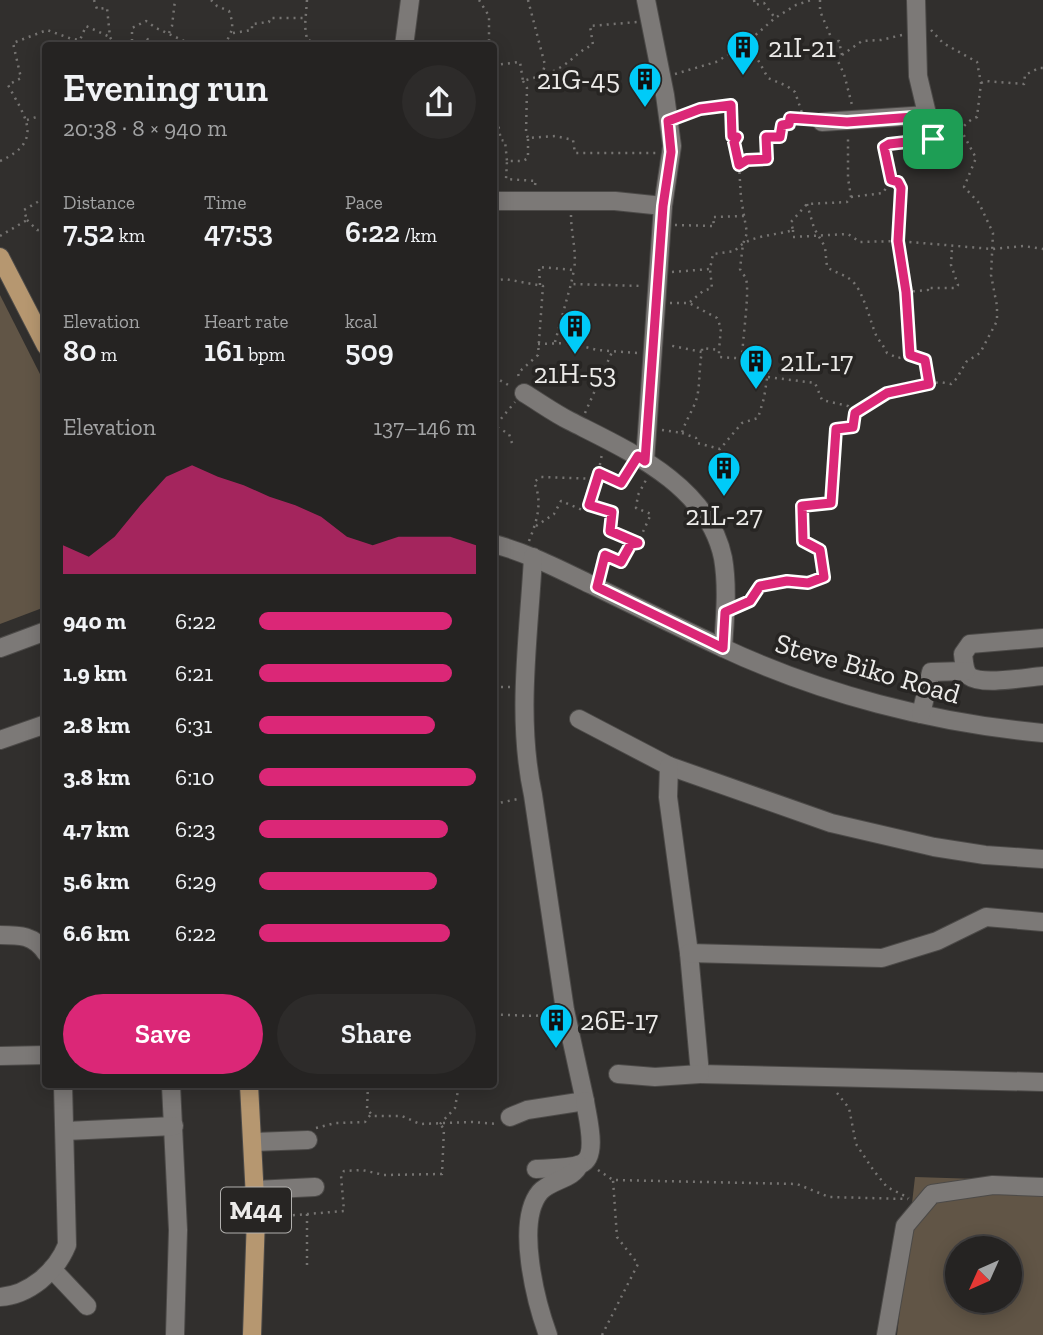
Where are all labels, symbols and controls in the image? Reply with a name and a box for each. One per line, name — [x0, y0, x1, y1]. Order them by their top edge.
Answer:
building icon: 21I-21 — [724, 28, 762, 77]
place label: 21I-21 — [768, 31, 836, 64]
building icon: 21G-45 — [626, 60, 664, 109]
place label: 21G-45 — [537, 63, 620, 96]
text: Evening run — [63, 65, 268, 111]
button: share — [402, 65, 476, 139]
pin — [903, 109, 963, 169]
text: 20:38 · 8 × 940 m — [63, 114, 227, 142]
icon: arrive — [914, 120, 952, 158]
text: Distance — [63, 191, 135, 214]
text: Time — [204, 191, 246, 214]
text: Pace — [345, 191, 383, 214]
text: 7.52 — [63, 214, 114, 250]
text: 47:53 — [204, 214, 273, 250]
text: 6:22 — [345, 214, 400, 250]
text: km — [114, 224, 145, 247]
text: /km — [400, 224, 437, 247]
building icon: 21H-53 — [556, 307, 594, 356]
text: Elevation — [63, 310, 140, 333]
text: Heart rate — [204, 310, 289, 333]
text: kcal — [345, 310, 378, 333]
text: 80 — [63, 333, 96, 369]
text: 161 — [204, 333, 244, 369]
text: 509 — [345, 333, 394, 369]
building icon: 21L-17 — [737, 342, 775, 391]
text: m — [96, 343, 117, 366]
text: bpm — [244, 343, 285, 366]
place label: 21L-17 — [780, 345, 853, 378]
place label: 21H-53 — [533, 357, 617, 390]
text: Elevation — [63, 413, 156, 441]
text: 137–146 m — [373, 413, 476, 441]
building icon: 21L-27 — [705, 449, 743, 498]
place label: 21L-27 — [685, 499, 763, 532]
text: 940 m — [63, 607, 126, 635]
text: 6:22 — [175, 607, 216, 635]
street label: Steve Biko Road — [771, 626, 964, 711]
text: 1.9 km — [63, 659, 127, 687]
text: 6:21 — [175, 659, 213, 687]
text: 2.8 km — [63, 711, 130, 739]
text: 6:31 — [175, 711, 212, 739]
text: 3.8 km — [63, 763, 130, 791]
text: 6:10 — [175, 763, 214, 791]
text: 4.7 km — [63, 815, 129, 843]
text: 6:23 — [175, 815, 215, 843]
text: 5.6 km — [63, 867, 129, 895]
text: 6:29 — [175, 867, 216, 895]
text: 6.6 km — [63, 919, 130, 947]
text: 6:22 — [175, 919, 216, 947]
button: Save — [63, 994, 263, 1074]
button: Share — [277, 994, 476, 1074]
building icon: 26E-17 — [537, 1001, 575, 1050]
place label: 26E-17 — [580, 1004, 658, 1037]
road number: M44 — [221, 1188, 291, 1232]
north arrow — [945, 1236, 1022, 1312]
map controls — [945, 1236, 1022, 1313]

